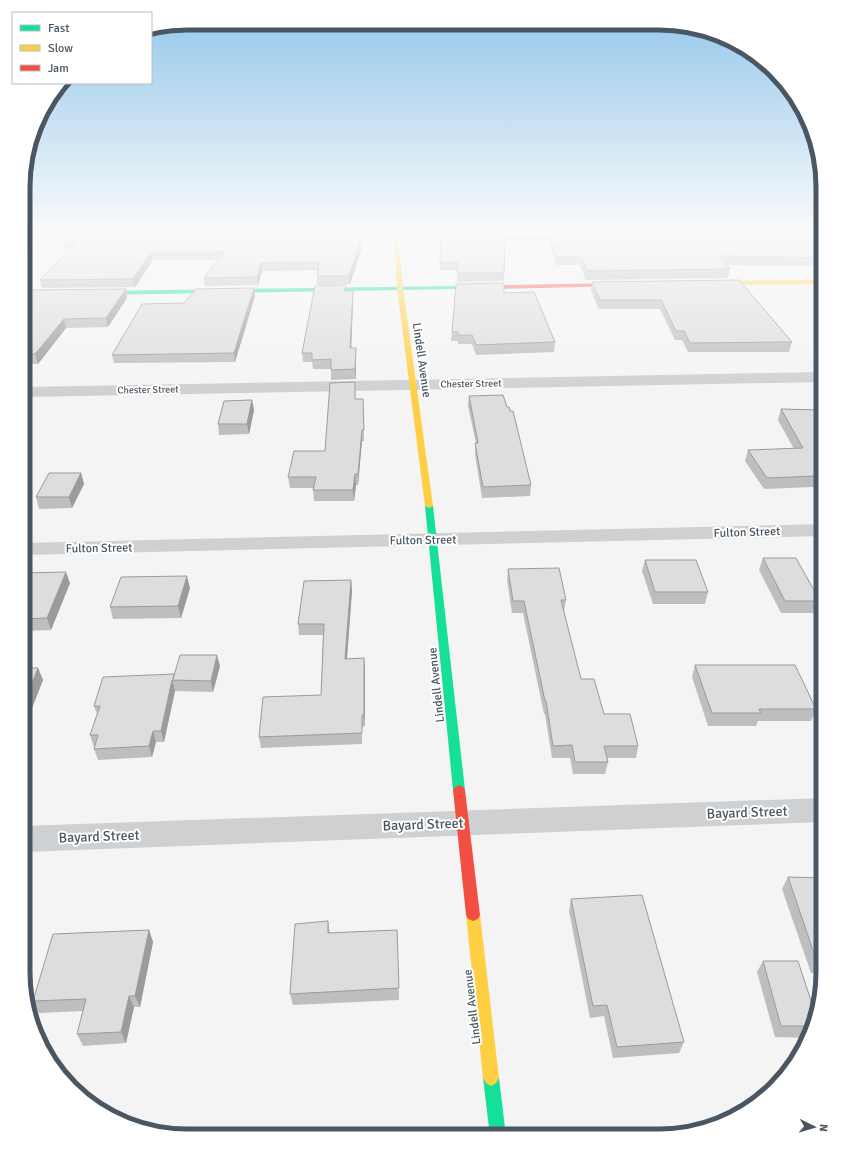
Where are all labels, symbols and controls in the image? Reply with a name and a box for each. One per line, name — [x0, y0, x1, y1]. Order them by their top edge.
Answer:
legend — [12, 12, 152, 84]
text: Fast — [48, 21, 69, 36]
text: Slow — [48, 41, 73, 56]
text: Jam — [48, 61, 69, 76]
street label: Lindell Avenue — [409, 322, 434, 398]
street label: Chester Street — [440, 377, 502, 391]
street label: Chester Street — [117, 383, 179, 397]
street label: Fulton Street — [713, 524, 781, 541]
street label: Fulton Street — [390, 532, 456, 549]
street label: Fulton Street — [66, 540, 132, 557]
street label: Lindell Avenue — [425, 647, 448, 723]
street label: Bayard Street — [706, 803, 788, 822]
street label: Bayard Street — [382, 815, 464, 834]
street label: Bayard Street — [58, 827, 140, 846]
street label: Lindell Avenue — [460, 969, 485, 1045]
north arrow — [794, 1107, 834, 1147]
text: N — [817, 1123, 830, 1132]

